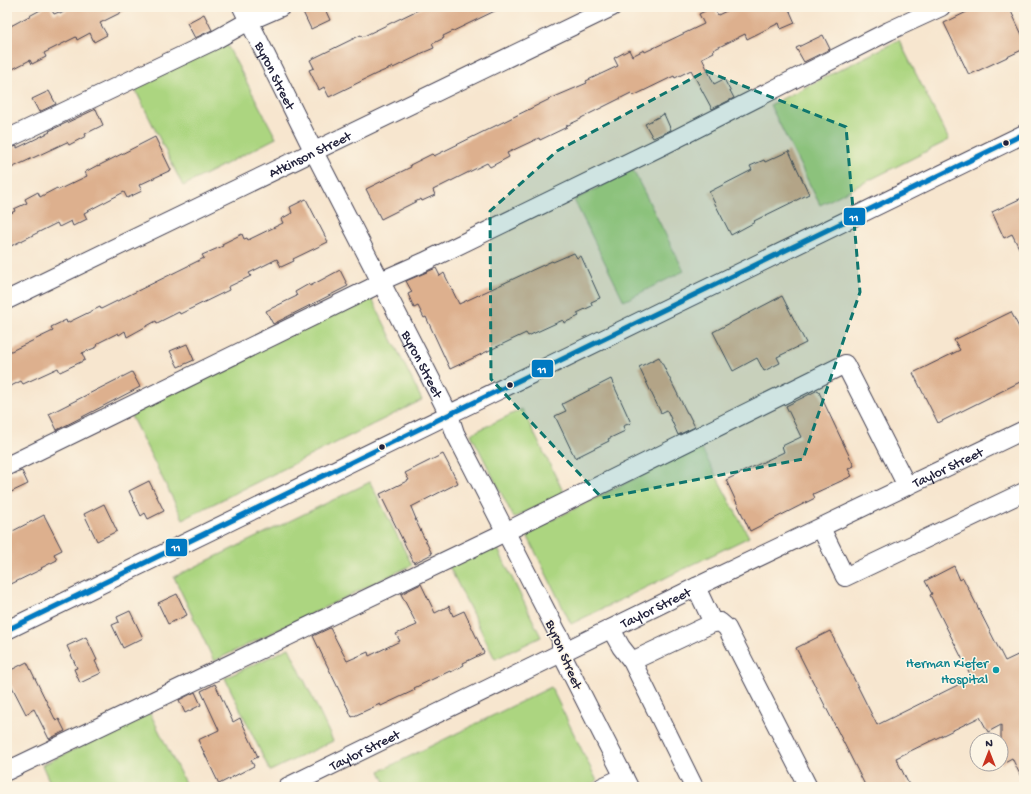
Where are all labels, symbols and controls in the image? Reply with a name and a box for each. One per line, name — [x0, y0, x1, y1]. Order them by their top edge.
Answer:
street label: Byron Street — [249, 39, 298, 114]
street label: Atkinson Street — [266, 128, 356, 183]
unlabelled marker — [1001, 138, 1011, 148]
line badge: 11 — [843, 207, 866, 226]
text: 11 — [849, 213, 858, 225]
street label: Byron Street — [396, 327, 446, 403]
line badge: 11 — [531, 359, 554, 378]
text: 11 — [537, 365, 546, 377]
unlabelled marker — [505, 380, 515, 390]
unlabelled marker — [377, 442, 387, 452]
street label: Taylor Street — [910, 444, 988, 493]
line badge: 11 — [165, 538, 188, 557]
text: 11 — [171, 543, 180, 555]
street label: Taylor Street — [618, 584, 695, 634]
street label: Byron Street — [540, 617, 585, 693]
place label: Herman Kiefer Hospital — [906, 656, 989, 689]
marker: Herman Kiefer Hospital — [991, 665, 1001, 675]
street label: Taylor Street — [327, 727, 404, 776]
north arrow — [969, 732, 1009, 772]
text: N — [985, 738, 993, 750]

